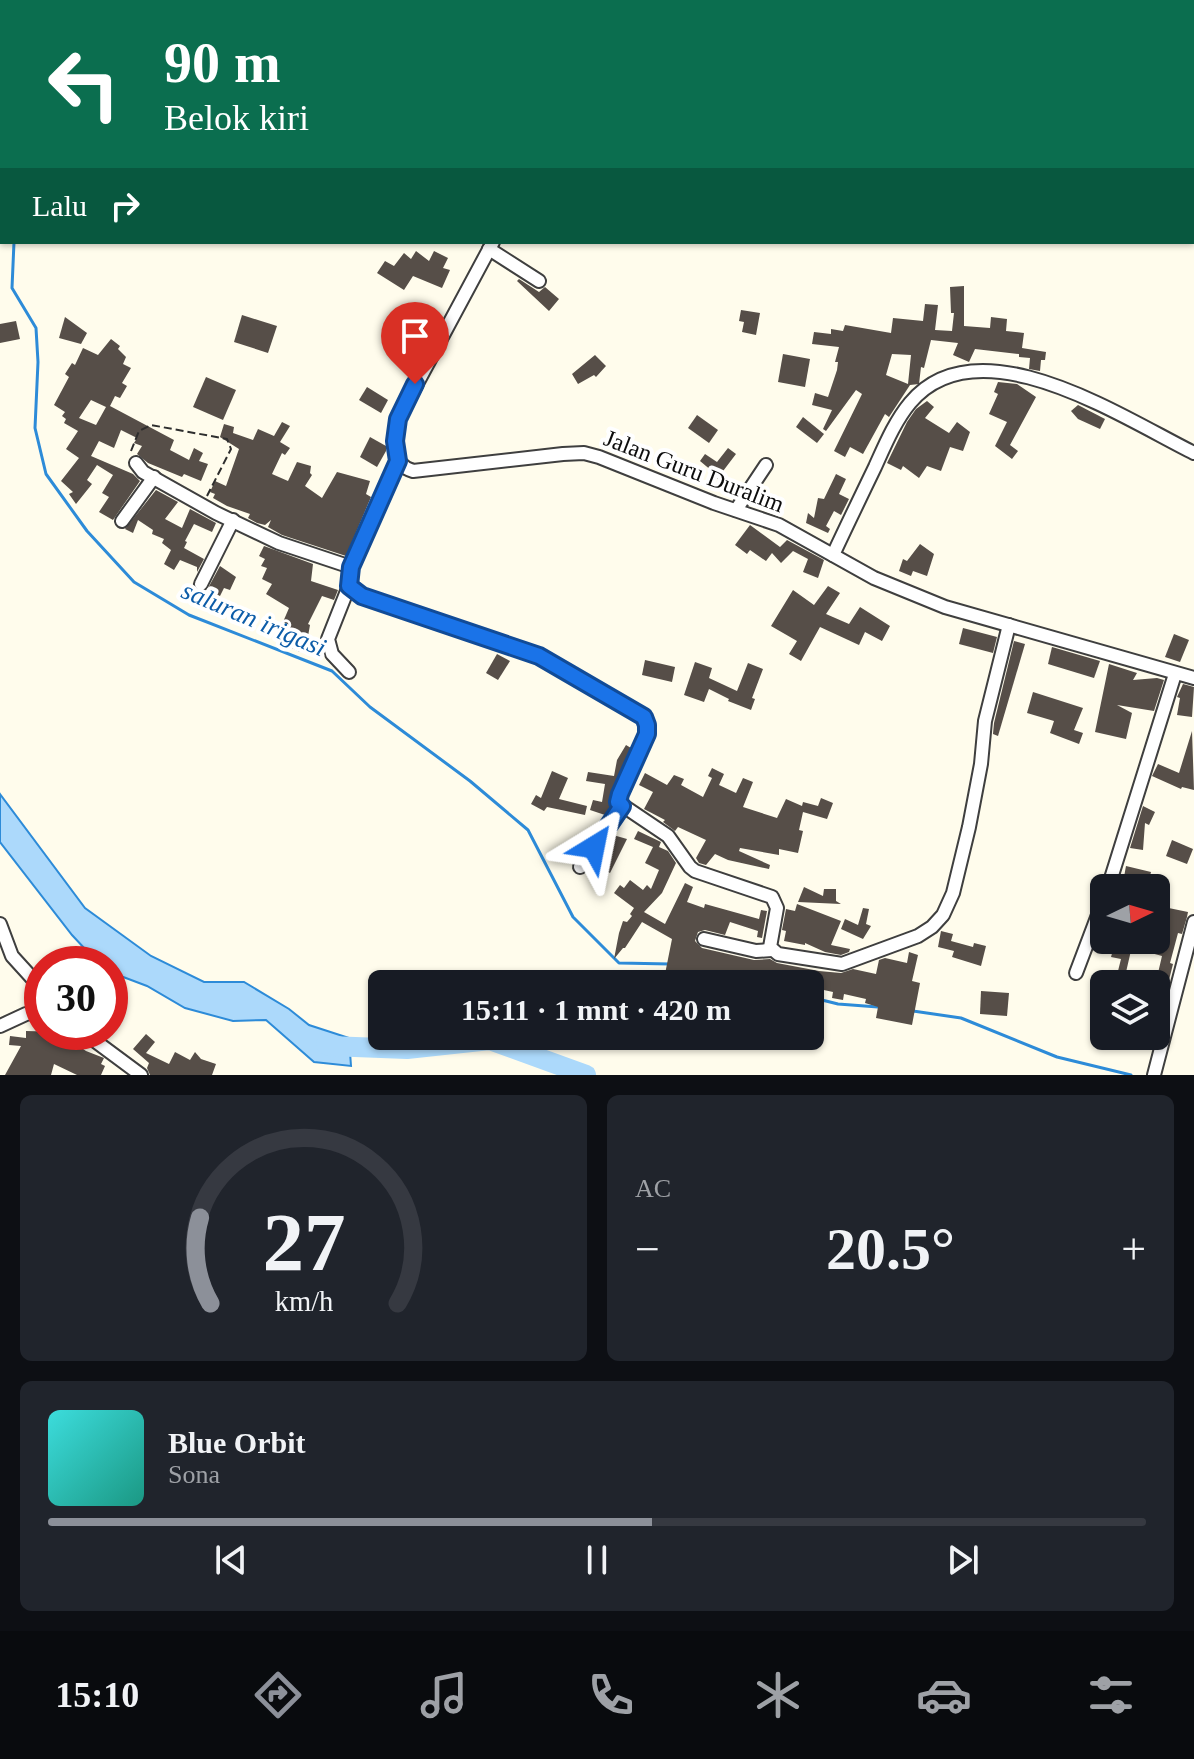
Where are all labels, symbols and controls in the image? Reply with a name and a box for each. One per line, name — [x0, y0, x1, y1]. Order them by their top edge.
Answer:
icon: left — [32, 32, 136, 136]
text: 90 m — [164, 32, 281, 94]
text: Belok kiri — [164, 98, 309, 138]
icon: right — [103, 184, 147, 228]
text: Lalu — [32, 189, 87, 222]
pin — [381, 302, 449, 384]
icon: arrive — [393, 314, 437, 358]
street label: Jalan Guru Duralim — [600, 425, 788, 517]
water label: saluran irigasi — [178, 576, 330, 662]
position arrow — [552, 805, 636, 889]
north arrow — [1090, 874, 1170, 954]
map controls — [1090, 874, 1170, 1050]
speed limit sign: 30 — [24, 946, 128, 1050]
button: layers — [1090, 970, 1170, 1050]
text: 15:11 · 1 mnt · 420 m — [461, 993, 731, 1026]
text: AC — [635, 1174, 671, 1203]
text: 27 — [262, 1196, 345, 1288]
text: 20.5° — [826, 1216, 955, 1282]
text: − — [635, 1225, 660, 1274]
text: + — [1121, 1225, 1146, 1274]
text: km/h — [274, 1286, 333, 1317]
text: Blue Orbit — [168, 1426, 306, 1459]
text: Sona — [168, 1460, 220, 1489]
icon: previous — [209, 1538, 253, 1582]
icon: pause — [575, 1538, 619, 1582]
icon: next — [941, 1538, 985, 1582]
icon: directions — [250, 1667, 306, 1723]
icon: music — [416, 1667, 472, 1723]
icon: phone — [583, 1667, 639, 1723]
icon: climate — [750, 1667, 806, 1723]
icon: car — [916, 1667, 972, 1723]
icon: filters — [1083, 1667, 1139, 1723]
text: 15:10 — [55, 1675, 139, 1715]

